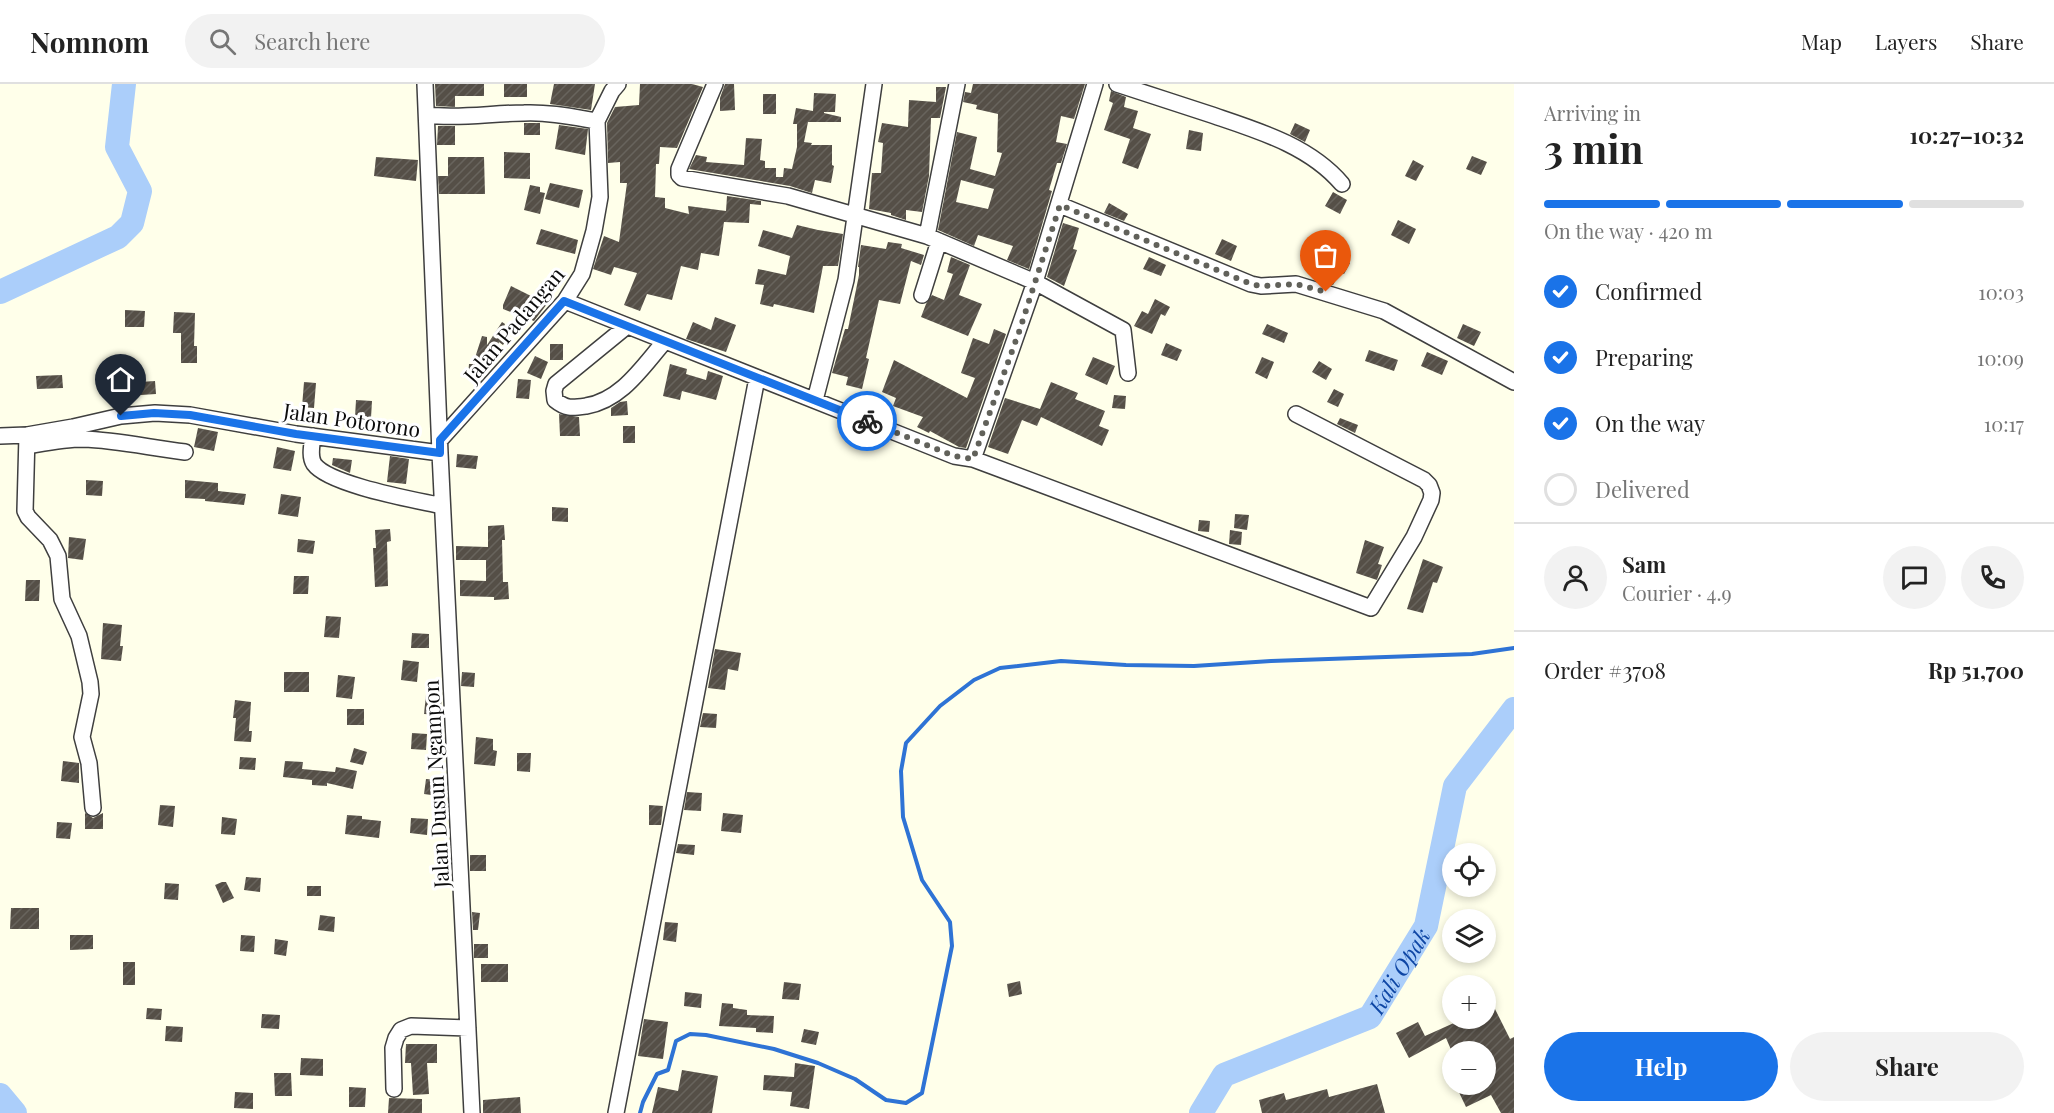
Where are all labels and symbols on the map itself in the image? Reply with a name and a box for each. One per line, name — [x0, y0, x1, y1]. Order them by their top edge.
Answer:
pin — [1300, 230, 1351, 292]
street label: Jalan Padangan — [456, 260, 570, 388]
pin — [95, 354, 146, 416]
courier — [837, 391, 897, 451]
street label: Jalan Potorono — [281, 395, 422, 442]
street label: Jalan Dusun Ngampon — [416, 679, 454, 890]
water label: Kali Opak — [1360, 922, 1436, 1020]

